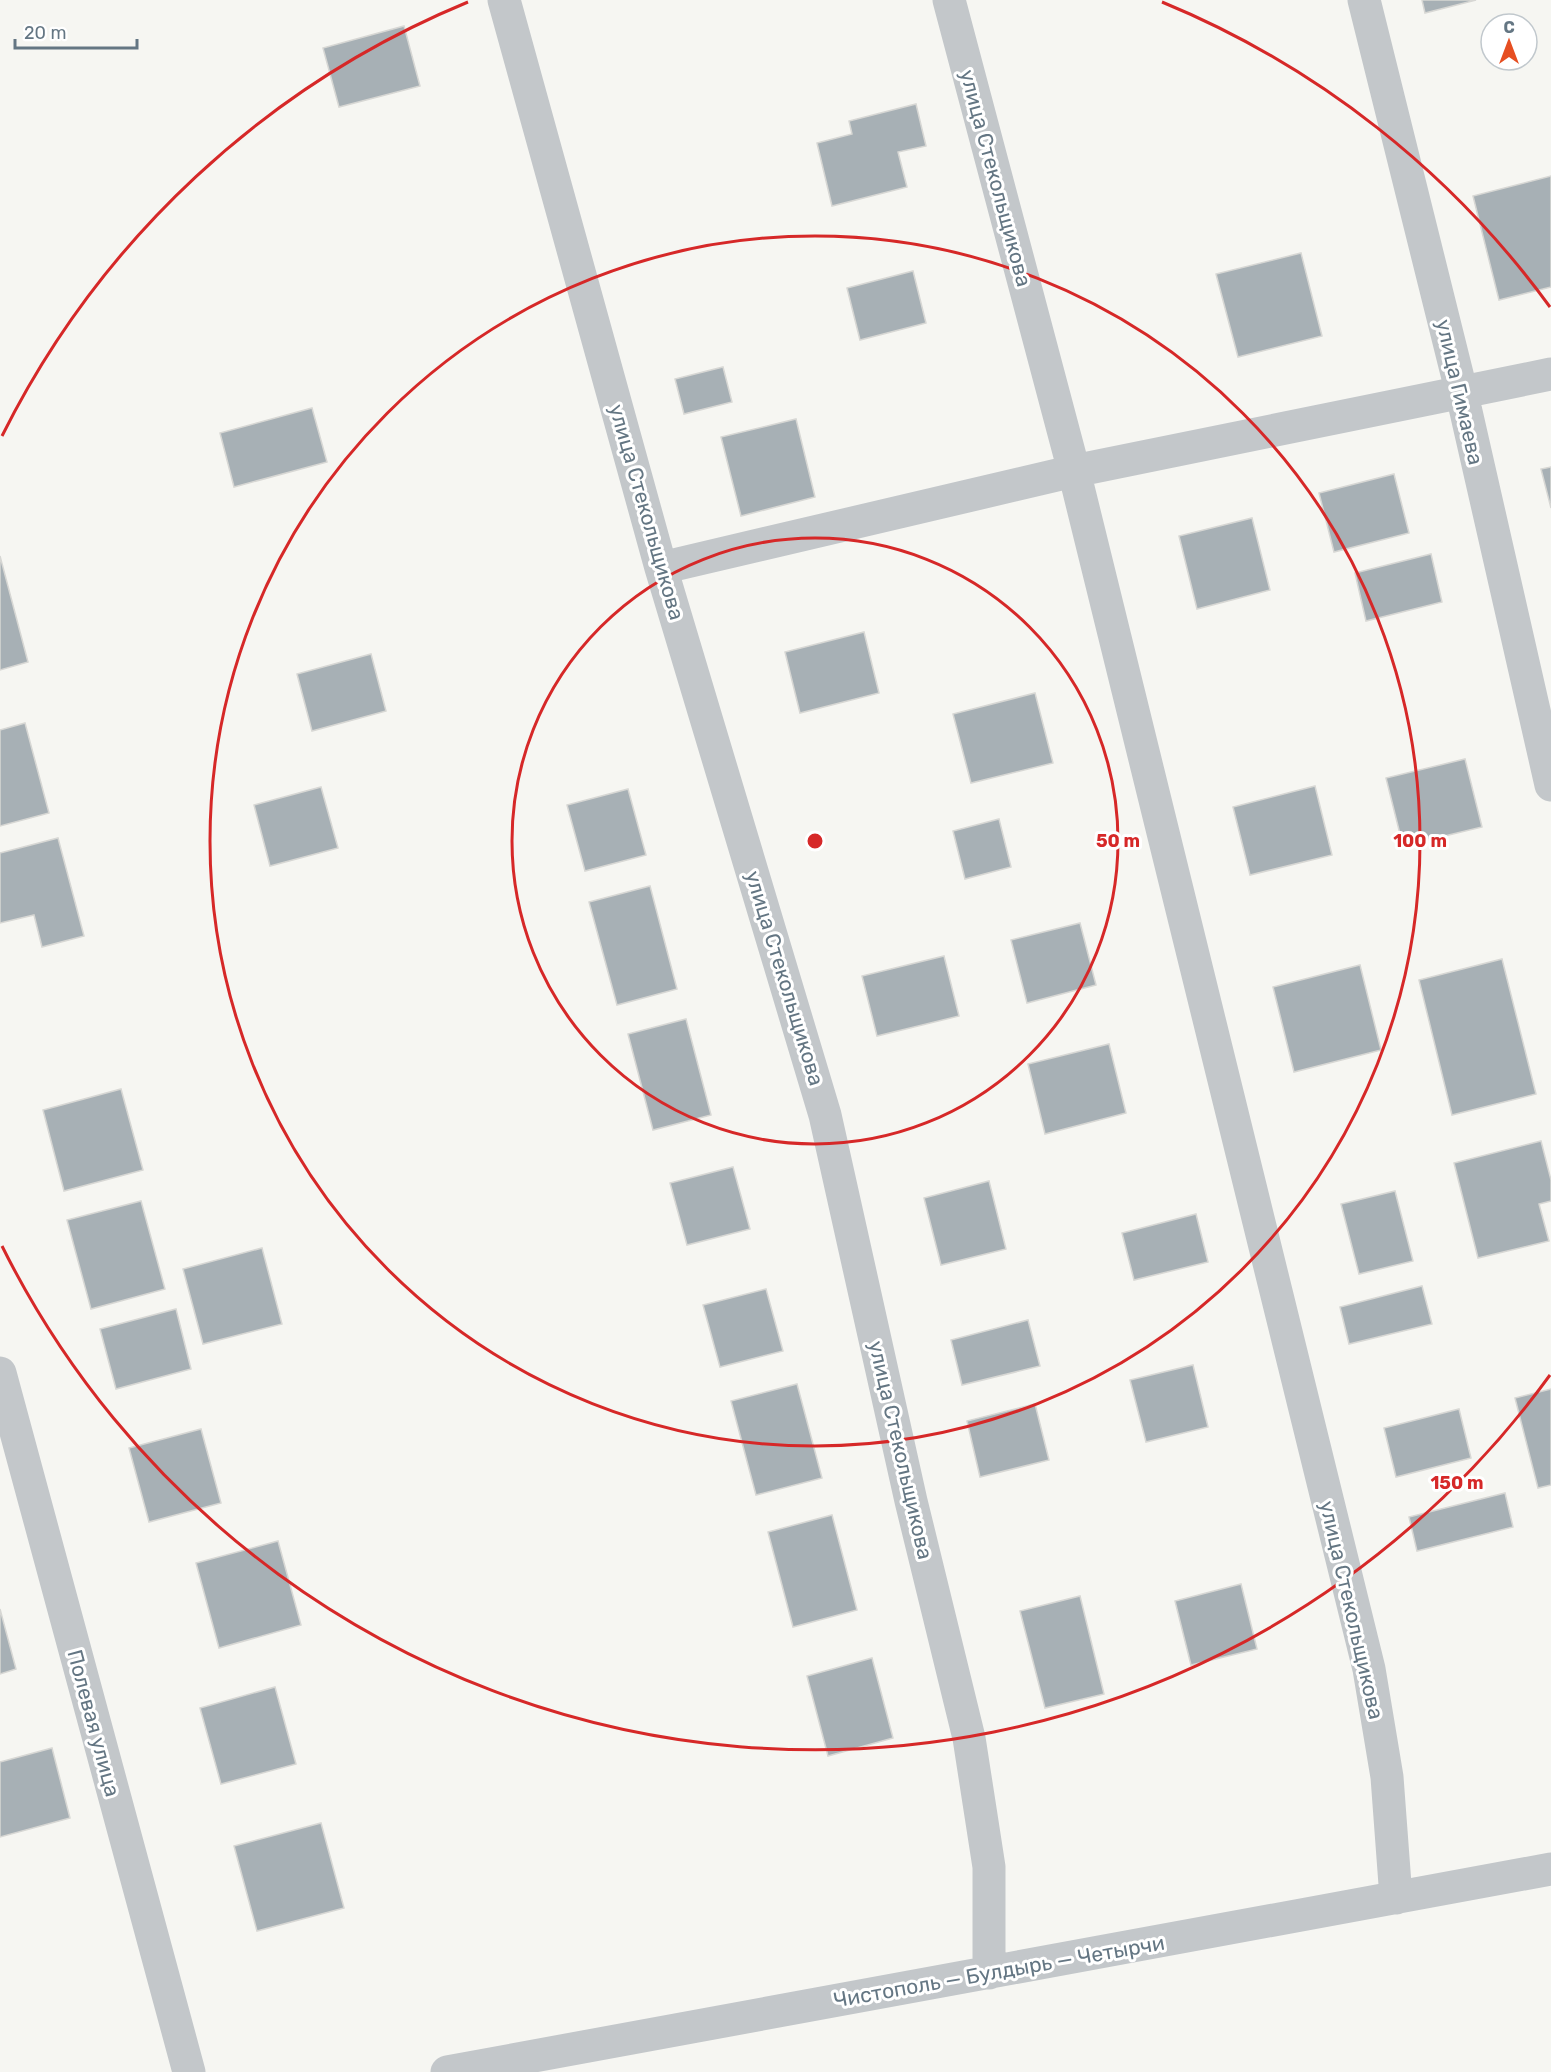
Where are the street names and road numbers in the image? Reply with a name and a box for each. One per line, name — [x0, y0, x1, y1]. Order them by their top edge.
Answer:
street label: улица Стекольщикова — [955, 67, 1037, 289]
street label: улица Гимаева — [1431, 317, 1489, 467]
street label: улица Стекольщикова — [604, 401, 690, 623]
street label: улица Стекольщикова — [740, 868, 830, 1088]
street label: улица Стекольщикова — [864, 1338, 938, 1562]
street label: улица Стекольщикова — [1315, 1498, 1389, 1722]
street label: Полевая улица — [62, 1647, 126, 1799]
street label: Чистополь — Булдырь — Четырчи — [832, 1930, 1166, 2012]

